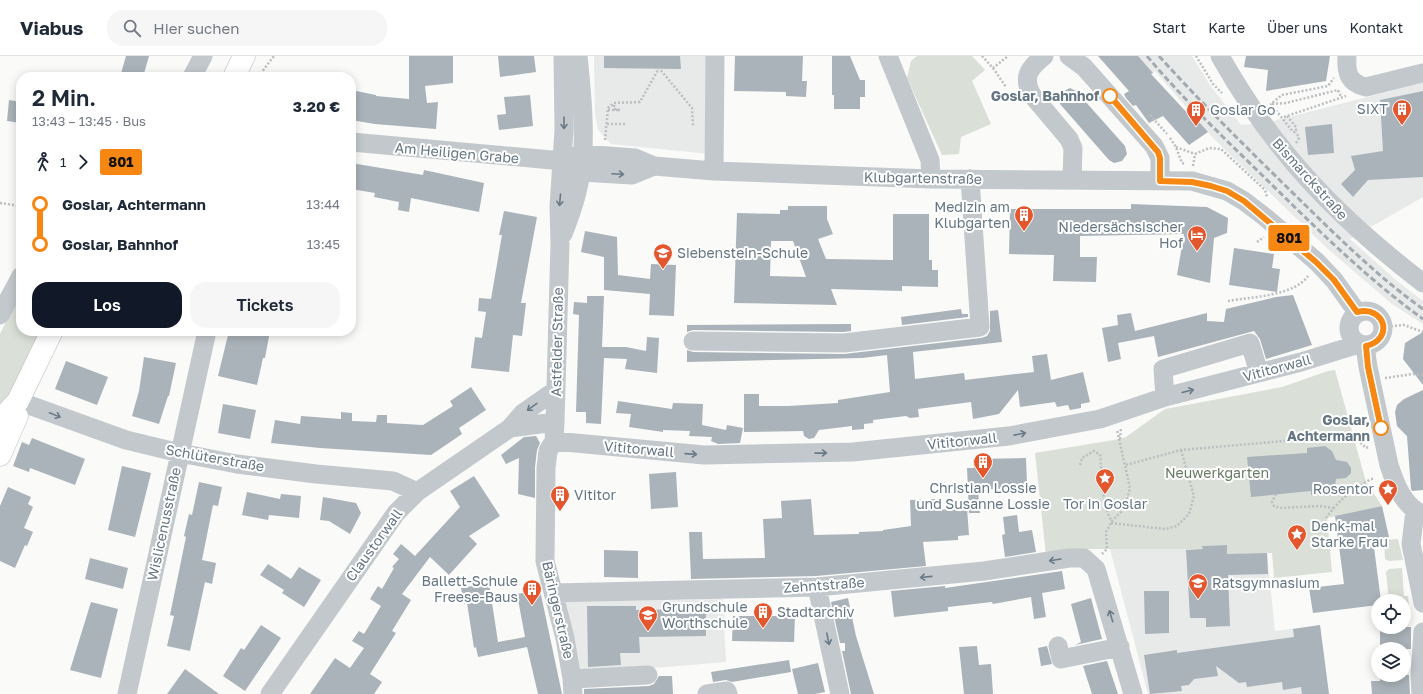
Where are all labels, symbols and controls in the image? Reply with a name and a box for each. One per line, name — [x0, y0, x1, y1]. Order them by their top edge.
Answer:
search box — [107, 10, 387, 46]
text: Viabus — [20, 16, 83, 39]
icon: search — [121, 17, 143, 39]
text: Hier suchen — [153, 19, 239, 37]
text: Start — [1153, 19, 1186, 36]
text: Karte — [1208, 19, 1245, 36]
text: Über uns — [1267, 19, 1327, 36]
text: Kontakt — [1349, 19, 1403, 36]
text: 2 Min. — [32, 84, 96, 111]
place label: Goslar, Bahnhof — [991, 87, 1100, 104]
marker: Goslar, Bahnhof — [1102, 88, 1118, 104]
text: 3.20 € — [293, 97, 340, 115]
building icon: SIXT — [1391, 98, 1413, 126]
building icon: Goslar Go — [1185, 99, 1207, 127]
place label: SIXT — [1357, 100, 1388, 117]
place label: Goslar Go — [1210, 101, 1275, 118]
text: 13:43 – 13:45 · Bus — [32, 113, 146, 129]
one-way arrow — [560, 116, 568, 129]
street label: Bismarckstraße — [1269, 134, 1352, 223]
street label: Am Heiligen Grabe — [394, 139, 520, 166]
icon: walk — [32, 151, 54, 173]
icon: forward — [72, 151, 94, 173]
text: 801 — [108, 153, 134, 170]
text: 1 — [60, 154, 66, 170]
street label: Klubgartenstraße — [864, 168, 982, 187]
one-way arrow — [611, 170, 624, 178]
one-way arrow — [556, 193, 563, 206]
text: Goslar, Achtermann — [62, 195, 206, 213]
text: 13:44 — [306, 196, 340, 212]
place label: Medizin am Klubgarten — [934, 198, 1010, 231]
building icon: Medizin am Klubgarten — [1013, 204, 1035, 232]
place label: Niedersächsischer Hof — [1058, 218, 1184, 251]
hotel icon: Niedersächsischer Hof — [1186, 224, 1208, 252]
line badge: 801 — [1266, 225, 1312, 251]
text: 801 — [1276, 229, 1302, 246]
text: Goslar, Bahnhof — [62, 235, 178, 253]
text: 13:45 — [307, 236, 340, 252]
school or university icon: Siebenstein-Schule — [652, 242, 674, 270]
place label: Siebenstein-Schule — [677, 244, 808, 261]
button: Los — [32, 282, 182, 328]
button: Tickets — [190, 282, 340, 328]
street label: Astfelder Straße — [547, 287, 566, 397]
street label: Vititorwall — [1241, 350, 1313, 385]
one-way arrow — [1181, 387, 1194, 394]
one-way arrow — [526, 403, 537, 411]
one-way arrow — [48, 411, 60, 419]
place label: Goslar, Achtermann — [1287, 411, 1370, 444]
marker: Goslar, Achtermann — [1373, 420, 1389, 436]
street label: Vititorwall — [926, 428, 998, 453]
one-way arrow — [1013, 430, 1026, 438]
street label: Vititorwall — [603, 437, 675, 460]
street label: Schlüterstraße — [164, 440, 266, 475]
one-way arrow — [814, 449, 827, 457]
one-way arrow — [684, 450, 697, 457]
building icon: Christian Lossie und Susanne Lossie — [972, 451, 994, 479]
park label: Neuwerkgarten — [1165, 464, 1269, 481]
street label: Wislicenusstraße — [143, 466, 184, 582]
place icon: Tor in Goslar — [1094, 467, 1116, 495]
place icon: Rosentor — [1377, 478, 1399, 506]
place label: Christian Lossie und Susanne Lossie — [916, 479, 1050, 512]
place label: Rosentor — [1313, 480, 1375, 497]
building icon: Vititor — [549, 484, 571, 512]
place label: Vititor — [574, 486, 616, 503]
place label: Tor in Goslar — [1063, 495, 1148, 512]
street label: Claustorwall — [342, 505, 406, 584]
place label: Denk-mal Starke Frau — [1311, 517, 1388, 550]
place icon: Denk-mal Starke Frau — [1286, 523, 1308, 551]
one-way arrow — [1049, 556, 1062, 564]
street label: Bäringerstraße — [539, 559, 578, 660]
place label: Ballett-Schule Freese-Baus — [422, 572, 518, 605]
school or university icon: Ratsgymnasium — [1187, 572, 1209, 600]
street label: Zehntstraße — [783, 573, 865, 596]
one-way arrow — [920, 573, 933, 580]
place label: Ratsgymnasium — [1212, 574, 1320, 591]
building icon: Ballett-Schule Freese-Baus — [521, 578, 543, 606]
map controls — [1371, 594, 1411, 682]
button: locate — [1371, 594, 1411, 634]
place label: Grundschule Worthschule — [662, 598, 748, 631]
building icon: Stadtarchiv — [752, 601, 774, 629]
place label: Stadtarchiv — [777, 603, 855, 620]
school or university icon: Grundschule Worthschule — [637, 604, 659, 632]
one-way arrow — [1107, 610, 1114, 623]
one-way arrow — [824, 632, 832, 645]
button: layers — [1371, 642, 1411, 682]

